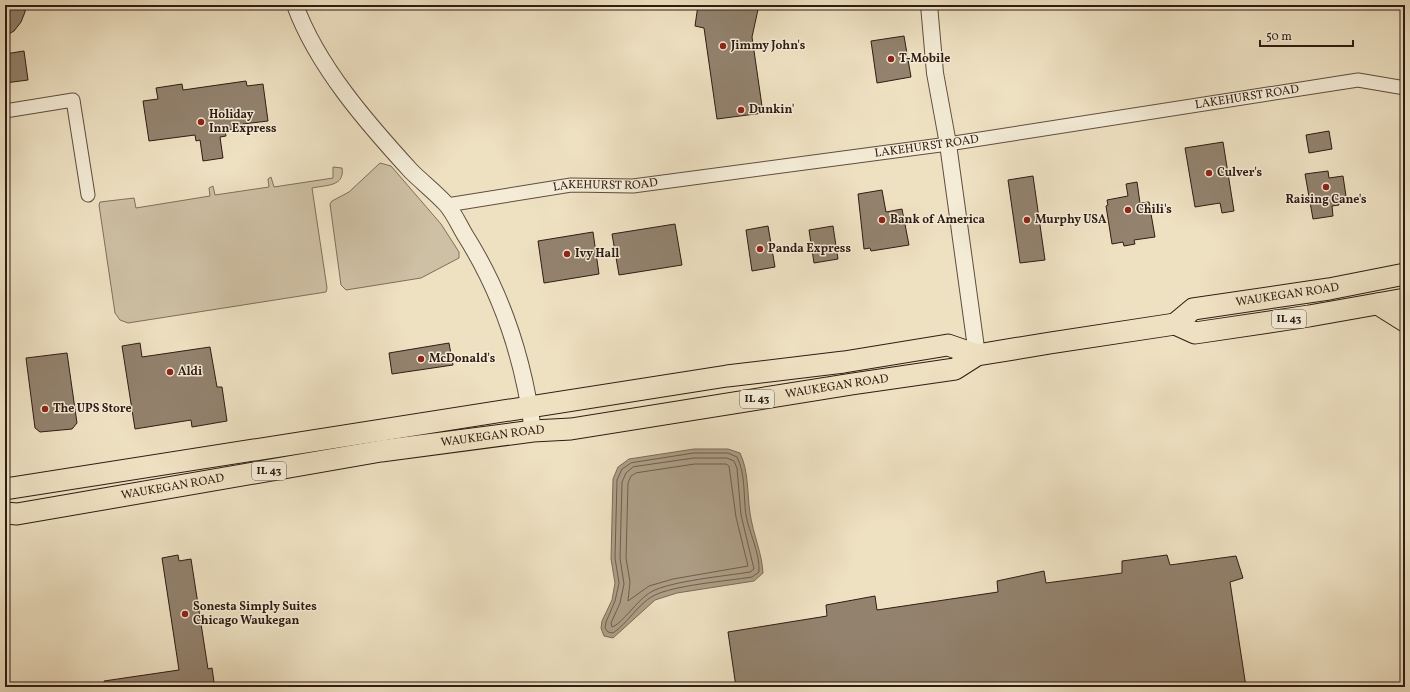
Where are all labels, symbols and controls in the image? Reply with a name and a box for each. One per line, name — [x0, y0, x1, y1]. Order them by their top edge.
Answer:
scale bar — [1260, 22, 1353, 48]
text: 50 m — [1266, 29, 1292, 45]
place label: Jimmy John's — [730, 38, 806, 54]
marker: Jimmy John's — [718, 41, 728, 51]
place label: T-Mobile — [899, 51, 950, 67]
marker: T-Mobile — [886, 54, 896, 64]
street label: LAKEHURST ROAD — [1194, 81, 1300, 113]
place label: Dunkin' — [749, 102, 794, 118]
marker: Dunkin' — [736, 105, 746, 115]
place label: Holiday Inn Express — [209, 107, 277, 137]
marker: Holiday Inn Express — [196, 117, 206, 127]
street label: LAKEHURST ROAD — [874, 131, 980, 162]
place label: Culver's — [1217, 165, 1263, 181]
marker: Culver's — [1204, 168, 1214, 178]
street label: LAKEHURST ROAD — [552, 175, 659, 196]
marker: Raising Cane's — [1321, 182, 1331, 192]
place label: Raising Cane's — [1285, 192, 1367, 208]
place label: Chili's — [1136, 202, 1172, 218]
marker: Chili's — [1123, 205, 1133, 215]
place label: Bank of America — [890, 212, 985, 228]
place label: Murphy USA — [1035, 212, 1107, 228]
marker: Bank of America — [877, 215, 887, 225]
marker: Murphy USA — [1022, 215, 1032, 225]
place label: Panda Express — [768, 241, 851, 257]
marker: Panda Express — [755, 244, 765, 254]
place label: Ivy Hall — [575, 246, 619, 262]
marker: Ivy Hall — [562, 249, 572, 259]
street label: WAUKEGAN ROAD — [1235, 279, 1341, 311]
road number: IL 43 — [1272, 310, 1306, 328]
place label: McDonald's — [429, 351, 496, 367]
marker: McDonald's — [416, 354, 426, 364]
place label: Aldi — [178, 364, 202, 380]
marker: Aldi — [165, 367, 175, 377]
street label: WAUKEGAN ROAD — [784, 371, 890, 403]
road number: IL 43 — [740, 390, 774, 408]
place label: The UPS Store — [53, 401, 132, 417]
marker: The UPS Store — [40, 404, 50, 414]
street label: WAUKEGAN ROAD — [440, 422, 545, 451]
road number: IL 43 — [252, 462, 286, 480]
street label: WAUKEGAN ROAD — [120, 470, 226, 504]
place label: Sonesta Simply Suites Chicago Waukegan — [193, 599, 317, 629]
marker: Sonesta Simply Suites Chicago Waukegan — [180, 609, 190, 619]

